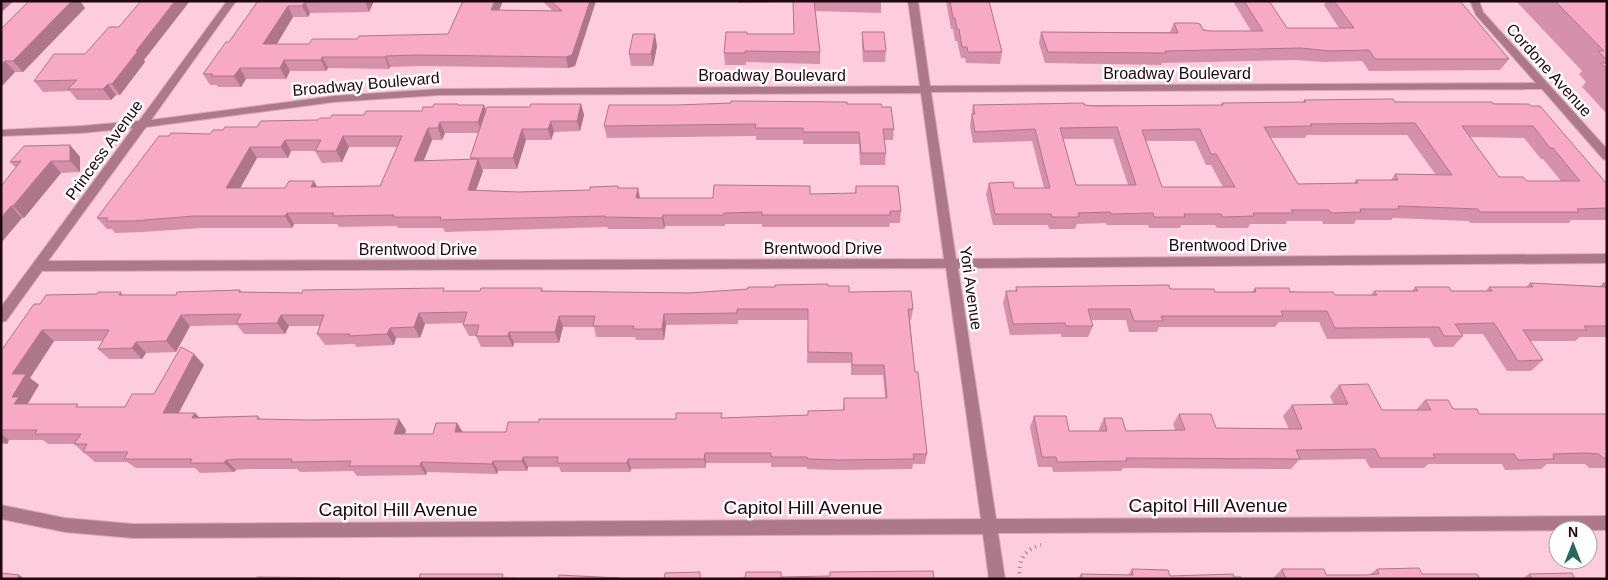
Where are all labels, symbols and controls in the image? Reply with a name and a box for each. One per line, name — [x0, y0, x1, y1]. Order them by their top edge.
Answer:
street label: Cordone Avenue — [1503, 20, 1595, 120]
street label: Broadway Boulevard — [1103, 65, 1251, 82]
street label: Broadway Boulevard — [698, 67, 846, 84]
street label: Broadway Boulevard — [292, 69, 440, 99]
street label: Princess Avenue — [62, 97, 146, 203]
street label: Brentwood Drive — [1169, 237, 1287, 254]
street label: Brentwood Drive — [764, 240, 882, 257]
street label: Brentwood Drive — [359, 241, 477, 258]
street label: Yori Avenue — [957, 245, 985, 331]
street label: Capitol Hill Avenue — [1128, 495, 1288, 516]
street label: Capitol Hill Avenue — [723, 497, 883, 518]
street label: Capitol Hill Avenue — [318, 499, 478, 520]
north arrow — [1548, 520, 1598, 570]
text: N — [1568, 524, 1578, 540]

